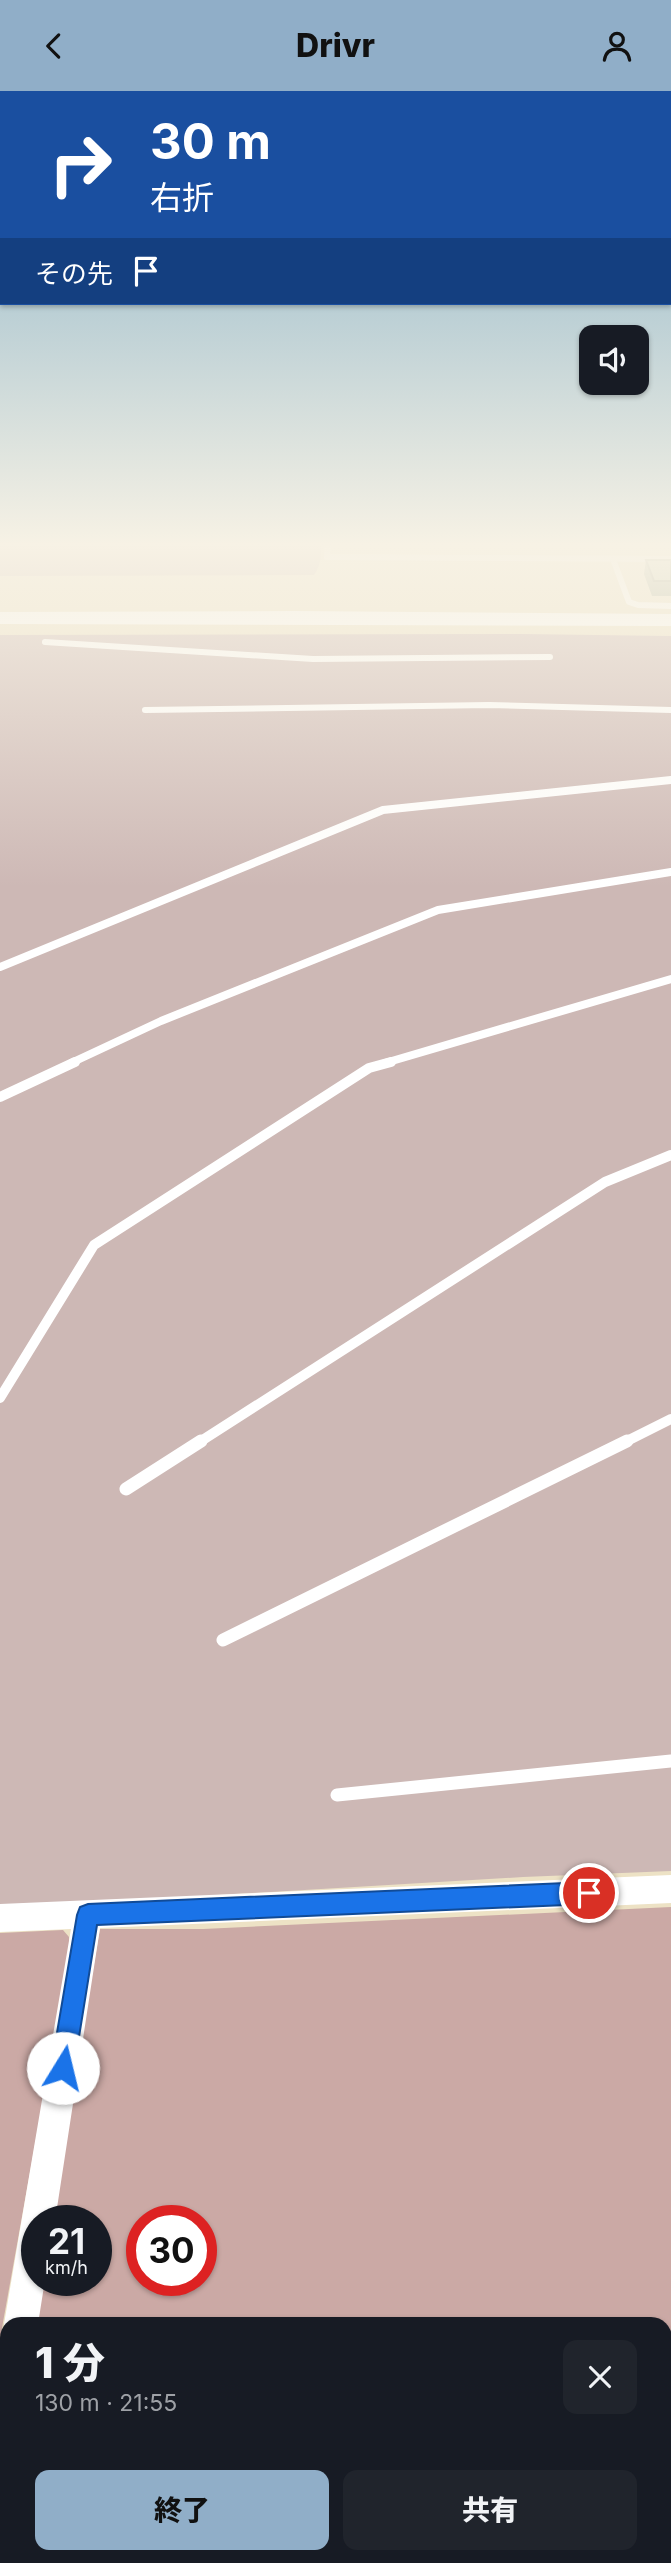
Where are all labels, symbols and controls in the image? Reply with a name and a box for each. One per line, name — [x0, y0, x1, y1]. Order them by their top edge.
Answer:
text: Drivr — [296, 26, 375, 65]
icon: back — [35, 27, 73, 65]
icon: person — [598, 27, 636, 65]
text: 30 m — [150, 112, 271, 171]
icon: right — [35, 119, 126, 210]
text: 右折 — [150, 178, 214, 217]
icon: arrive — [127, 252, 165, 290]
text: その先 — [35, 258, 113, 289]
map controls — [579, 325, 649, 395]
button: sound — [579, 325, 649, 395]
pin — [559, 1863, 619, 1923]
icon: arrive — [570, 1874, 608, 1912]
position arrow — [26, 2031, 100, 2105]
speed limit sign: 30 — [126, 2205, 217, 2296]
text: 21 — [48, 2220, 85, 2262]
text: km/h — [45, 2257, 88, 2278]
text: 1 分 — [35, 2337, 105, 2388]
button: close — [563, 2340, 637, 2414]
text: 130 m · 21:55 — [35, 2389, 177, 2417]
button: 終了 — [35, 2470, 329, 2550]
button: 共有 — [343, 2470, 637, 2550]

